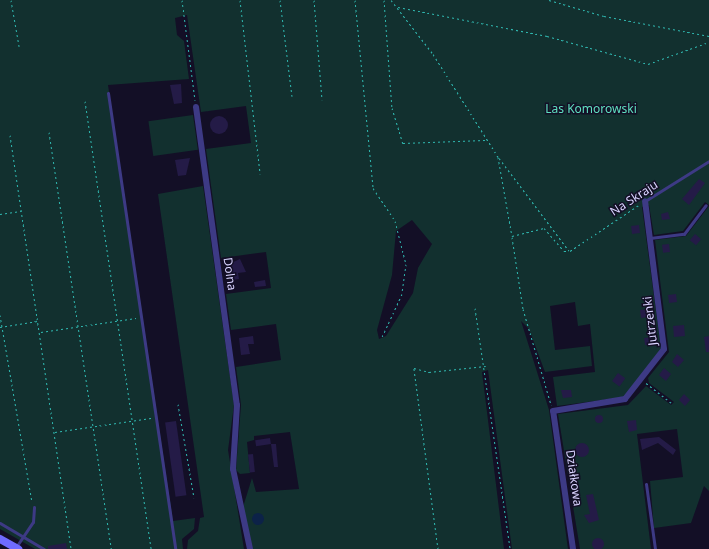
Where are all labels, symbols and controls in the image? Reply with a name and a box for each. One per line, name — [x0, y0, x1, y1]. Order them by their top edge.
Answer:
park label: Las Komorowski — [545, 102, 637, 116]
street label: Na Skraju — [607, 177, 661, 219]
street label: Dolna — [221, 257, 239, 291]
street label: Jutrzenki — [640, 296, 660, 346]
street label: Działkowa — [563, 449, 585, 507]

